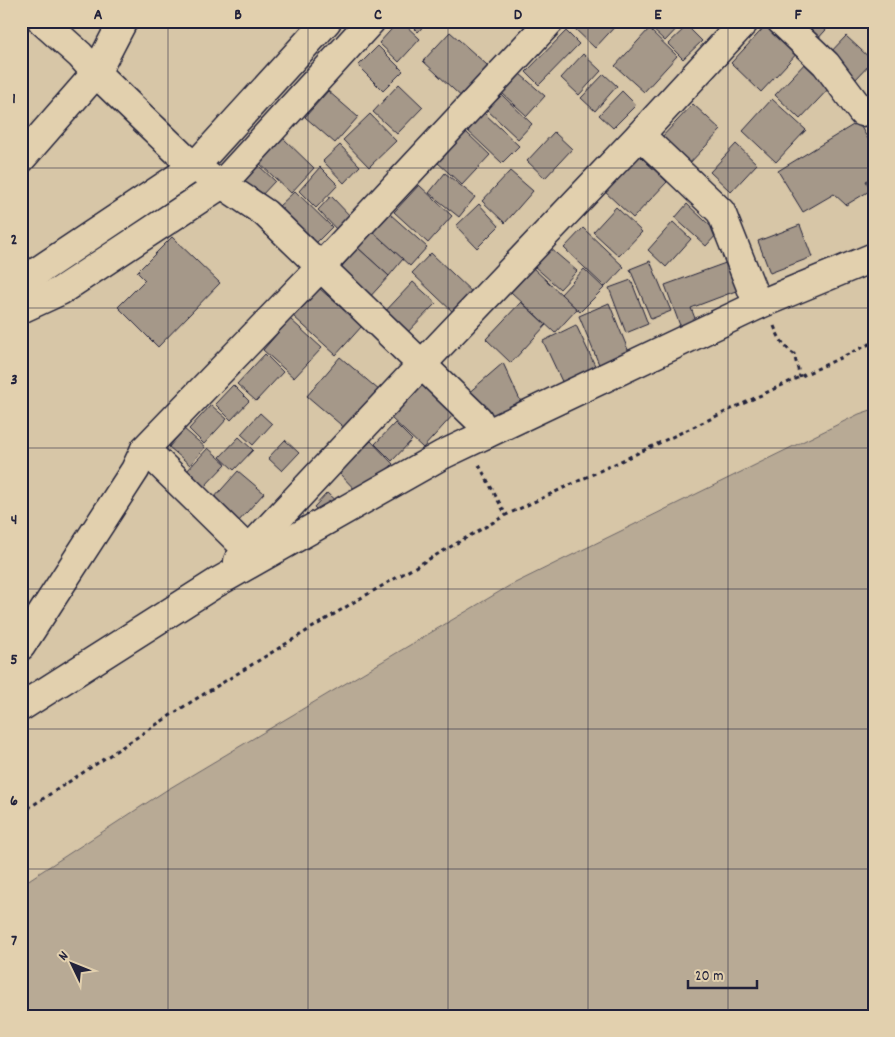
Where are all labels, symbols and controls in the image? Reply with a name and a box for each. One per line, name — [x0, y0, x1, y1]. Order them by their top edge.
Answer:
text: A — [94, 4, 103, 27]
text: B — [234, 4, 242, 27]
text: C — [374, 4, 382, 27]
text: D — [514, 4, 523, 27]
text: E — [654, 4, 662, 27]
text: F — [794, 4, 802, 27]
text: 1 — [12, 88, 16, 111]
text: 2 — [11, 229, 18, 252]
text: 3 — [10, 369, 18, 392]
text: 4 — [11, 509, 17, 532]
text: 5 — [10, 649, 18, 672]
text: 6 — [10, 790, 18, 813]
text: 7 — [11, 930, 17, 953]
north arrow — [48, 940, 98, 990]
text: N — [54, 947, 74, 966]
scale bar — [688, 957, 756, 989]
text: 20 m — [695, 966, 723, 988]

